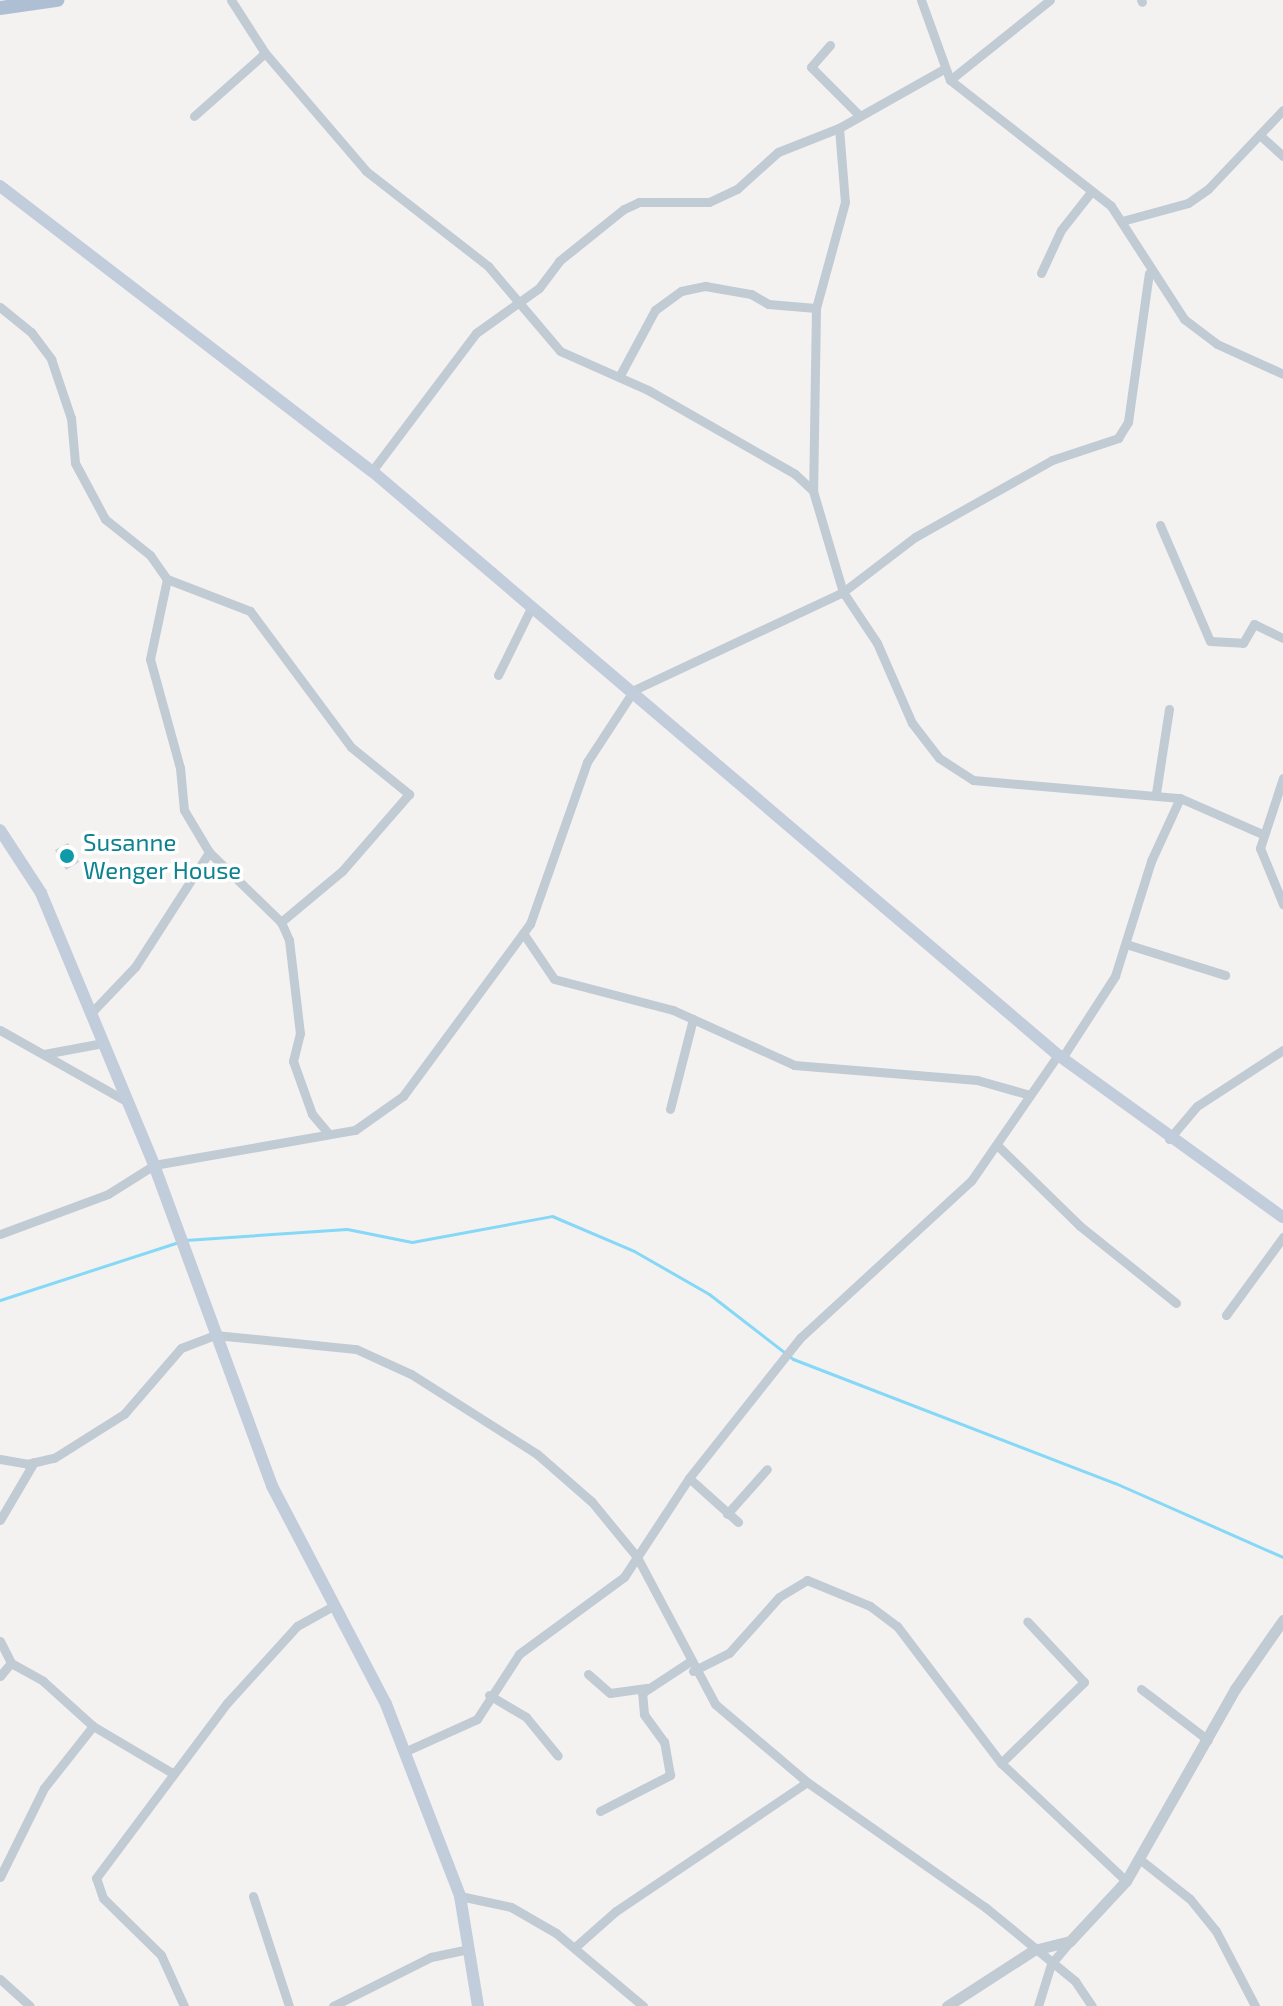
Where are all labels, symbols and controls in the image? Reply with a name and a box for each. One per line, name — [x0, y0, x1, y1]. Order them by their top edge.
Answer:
place label: Susanne Wenger House — [83, 828, 242, 884]
marker: Susanne Wenger House — [58, 847, 76, 865]

